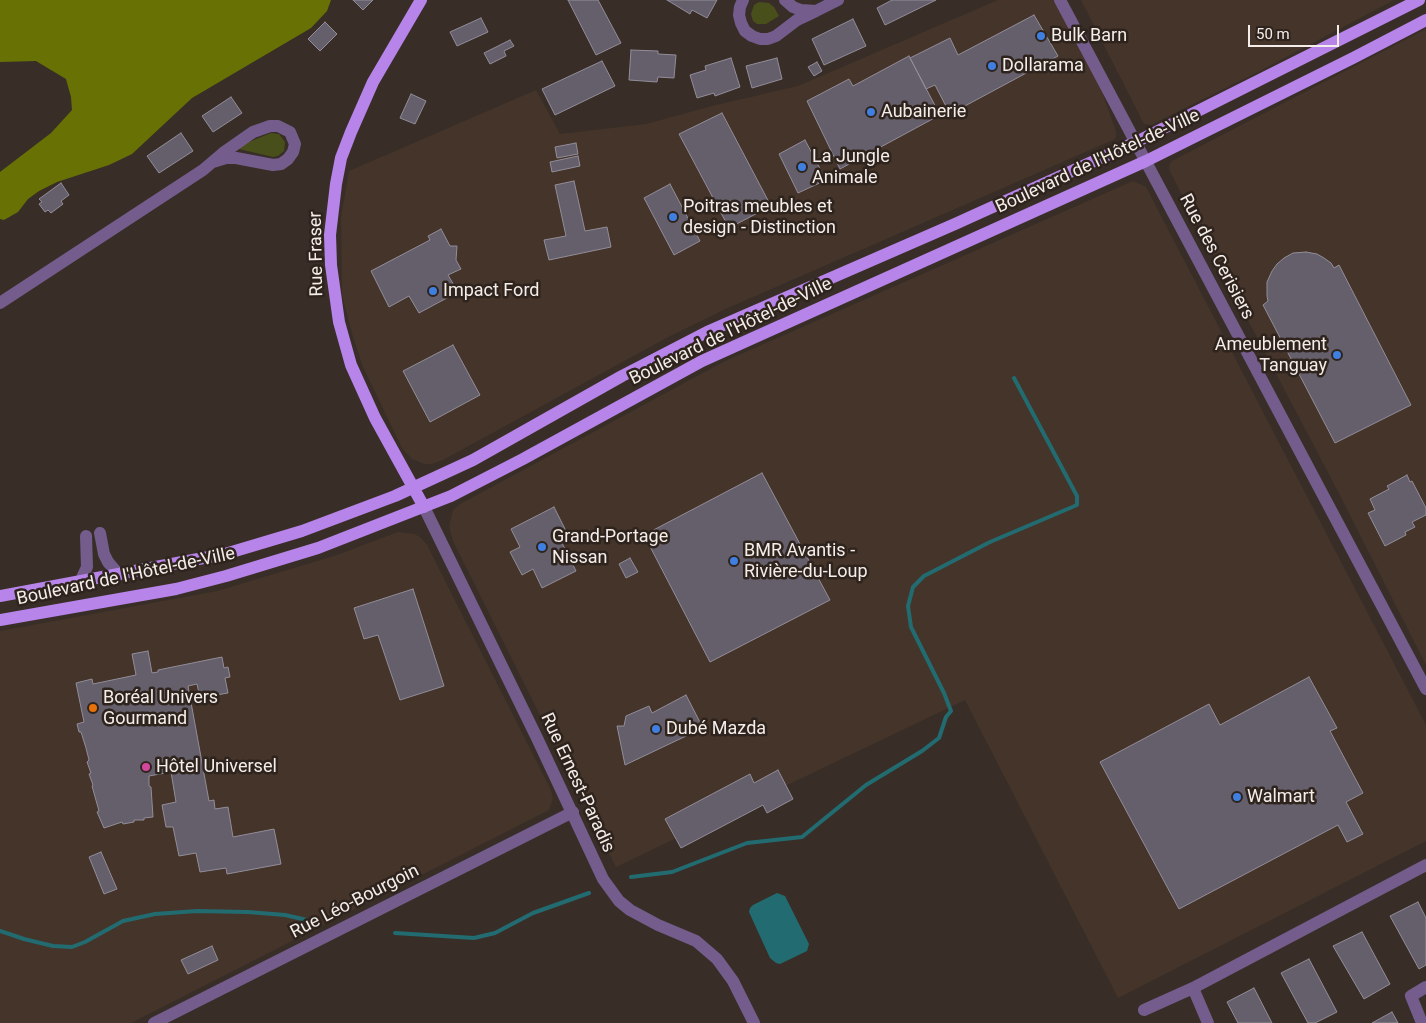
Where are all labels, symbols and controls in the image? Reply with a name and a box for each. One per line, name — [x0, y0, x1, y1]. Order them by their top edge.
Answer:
scale bar — [1251, 15, 1342, 47]
place label: Bulk Barn — [1051, 25, 1127, 47]
text: 50 m — [1256, 25, 1290, 43]
marker: Bulk Barn — [1035, 30, 1047, 42]
place label: Dollarama — [1002, 55, 1084, 77]
marker: Dollarama — [986, 60, 998, 72]
place label: Aubainerie — [881, 101, 966, 123]
street label: Boulevard de l'Hôtel-de-Ville — [993, 105, 1203, 219]
marker: Aubainerie — [865, 106, 877, 118]
place label: La Jungle Animale — [812, 146, 890, 188]
marker: La Jungle Animale — [796, 161, 808, 173]
street label: Rue des Cerisiers — [1174, 191, 1258, 323]
place label: Poitras meubles et design - Distinction — [683, 196, 836, 238]
street label: Rue Fraser — [305, 211, 329, 297]
marker: Poitras meubles et design - Distinction — [667, 211, 679, 223]
street label: Boulevard de l'Hôtel-de-Ville — [626, 274, 836, 390]
place label: Impact Ford — [443, 280, 539, 302]
marker: Impact Ford — [427, 285, 439, 297]
place label: Ameublement Tanguay — [1215, 334, 1327, 376]
marker: Ameublement Tanguay — [1331, 349, 1343, 361]
place label: Grand-Portage Nissan — [552, 526, 668, 568]
place label: BMR Avantis - Rivière-du-Loup — [744, 540, 868, 582]
marker: Grand-Portage Nissan — [536, 541, 548, 553]
street label: Boulevard de l'Hôtel-de-Ville — [15, 543, 237, 611]
marker: BMR Avantis - Rivière-du-Loup — [728, 555, 740, 567]
place label: Boréal Univers Gourmand — [103, 687, 218, 730]
marker: Boréal Univers Gourmand — [87, 702, 99, 714]
street label: Rue Ernest-Paradis — [535, 710, 619, 856]
place label: Dubé Mazda — [666, 718, 766, 740]
marker: Dubé Mazda — [650, 723, 662, 735]
place label: Hôtel Universel — [156, 756, 277, 778]
marker: Hôtel Universel — [140, 761, 152, 773]
place label: Walmart — [1247, 786, 1315, 808]
marker: Walmart — [1231, 791, 1243, 803]
street label: Rue Léo-Bourgoin — [287, 860, 423, 944]

